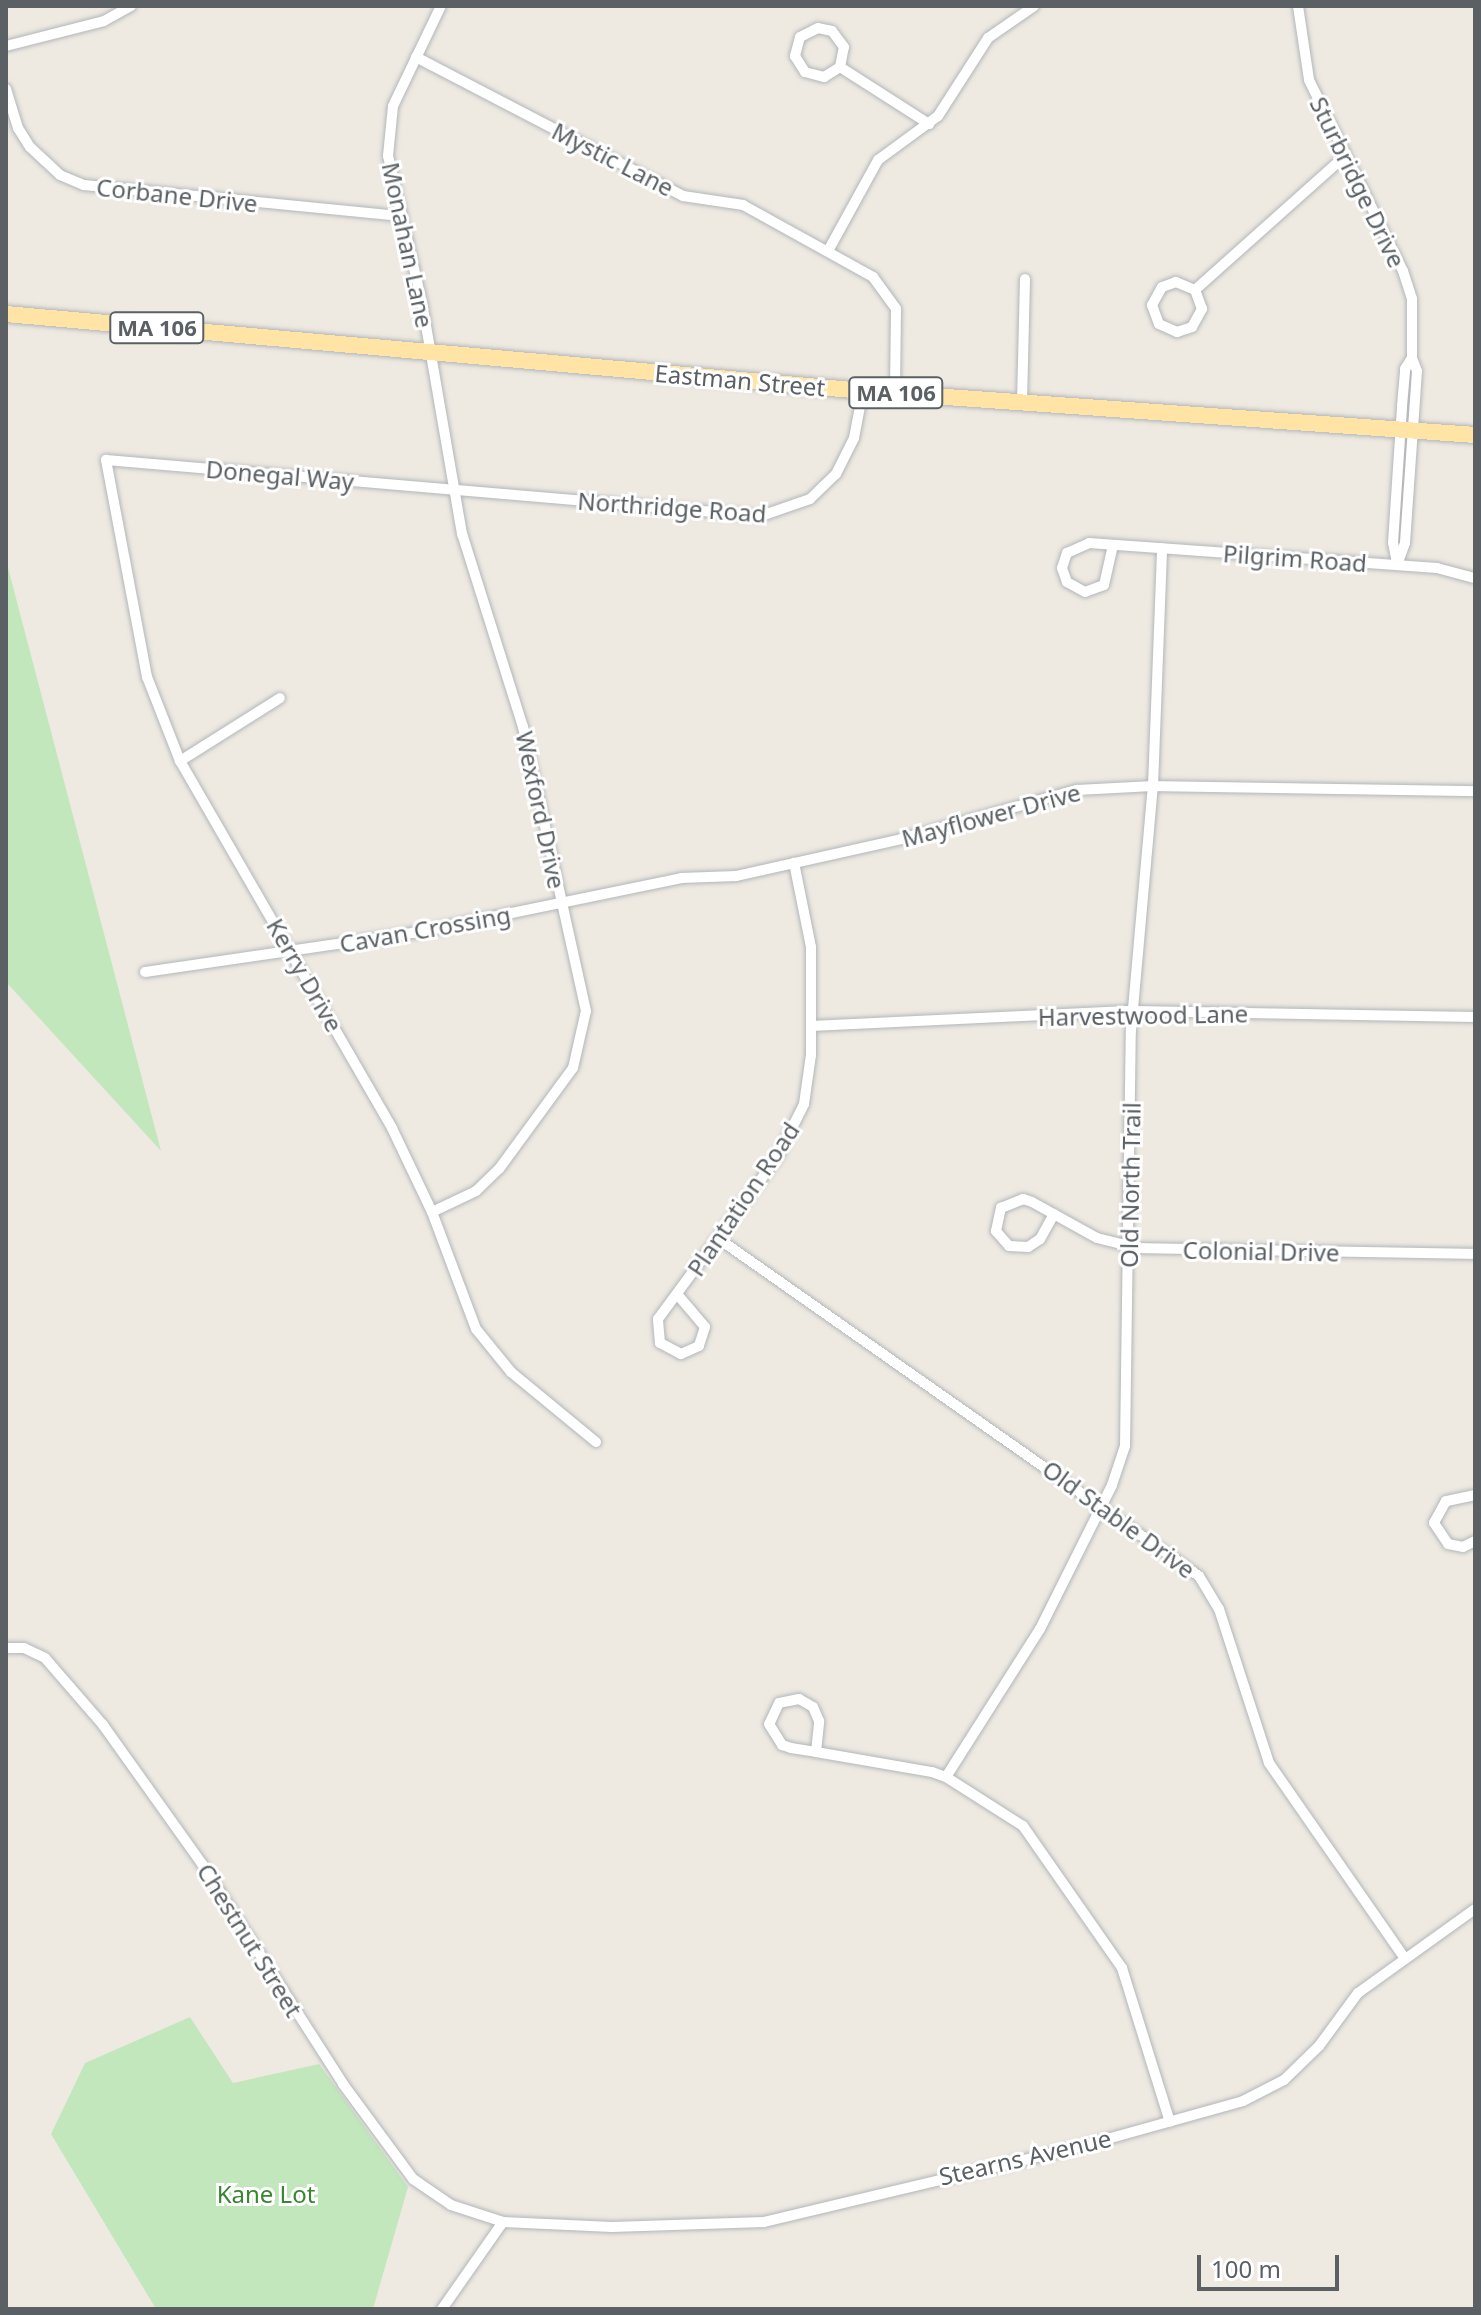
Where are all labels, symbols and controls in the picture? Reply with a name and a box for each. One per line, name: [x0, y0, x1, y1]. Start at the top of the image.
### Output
street label: Sturbridge Drive: [1304, 92, 1412, 272]
street label: Mystic Lane: [547, 116, 679, 202]
street label: Monahan Lane: [376, 160, 440, 330]
street label: Corbane Drive: [95, 172, 259, 218]
road number: MA 106: [109, 310, 205, 346]
street label: Eastman Street: [654, 358, 826, 402]
road number: MA 106: [848, 375, 944, 411]
street label: Donegal Way: [205, 454, 355, 496]
street label: Northridge Road: [577, 486, 767, 528]
street label: Pilgrim Road: [1222, 539, 1368, 577]
street label: Wexford Drive: [510, 729, 572, 891]
street label: Mayflower Drive: [898, 777, 1084, 853]
street label: Cavan Crossing: [337, 900, 513, 958]
street label: Kerry Drive: [261, 913, 349, 1037]
street label: Harvestwood Lane: [1038, 999, 1248, 1031]
street label: Old North Trail: [1114, 1102, 1146, 1268]
street label: Plantation Road: [681, 1117, 805, 1281]
street label: Colonial Drive: [1182, 1235, 1340, 1267]
street label: Old Stable Drive: [1037, 1454, 1201, 1584]
street label: Chestnut Street: [191, 1858, 309, 2022]
street label: Stearns Avenue: [936, 2123, 1114, 2191]
park label: Kane Lot: [217, 2180, 315, 2208]
scale bar: [1201, 2239, 1343, 2289]
text: 100 m: [1211, 2252, 1281, 2285]

